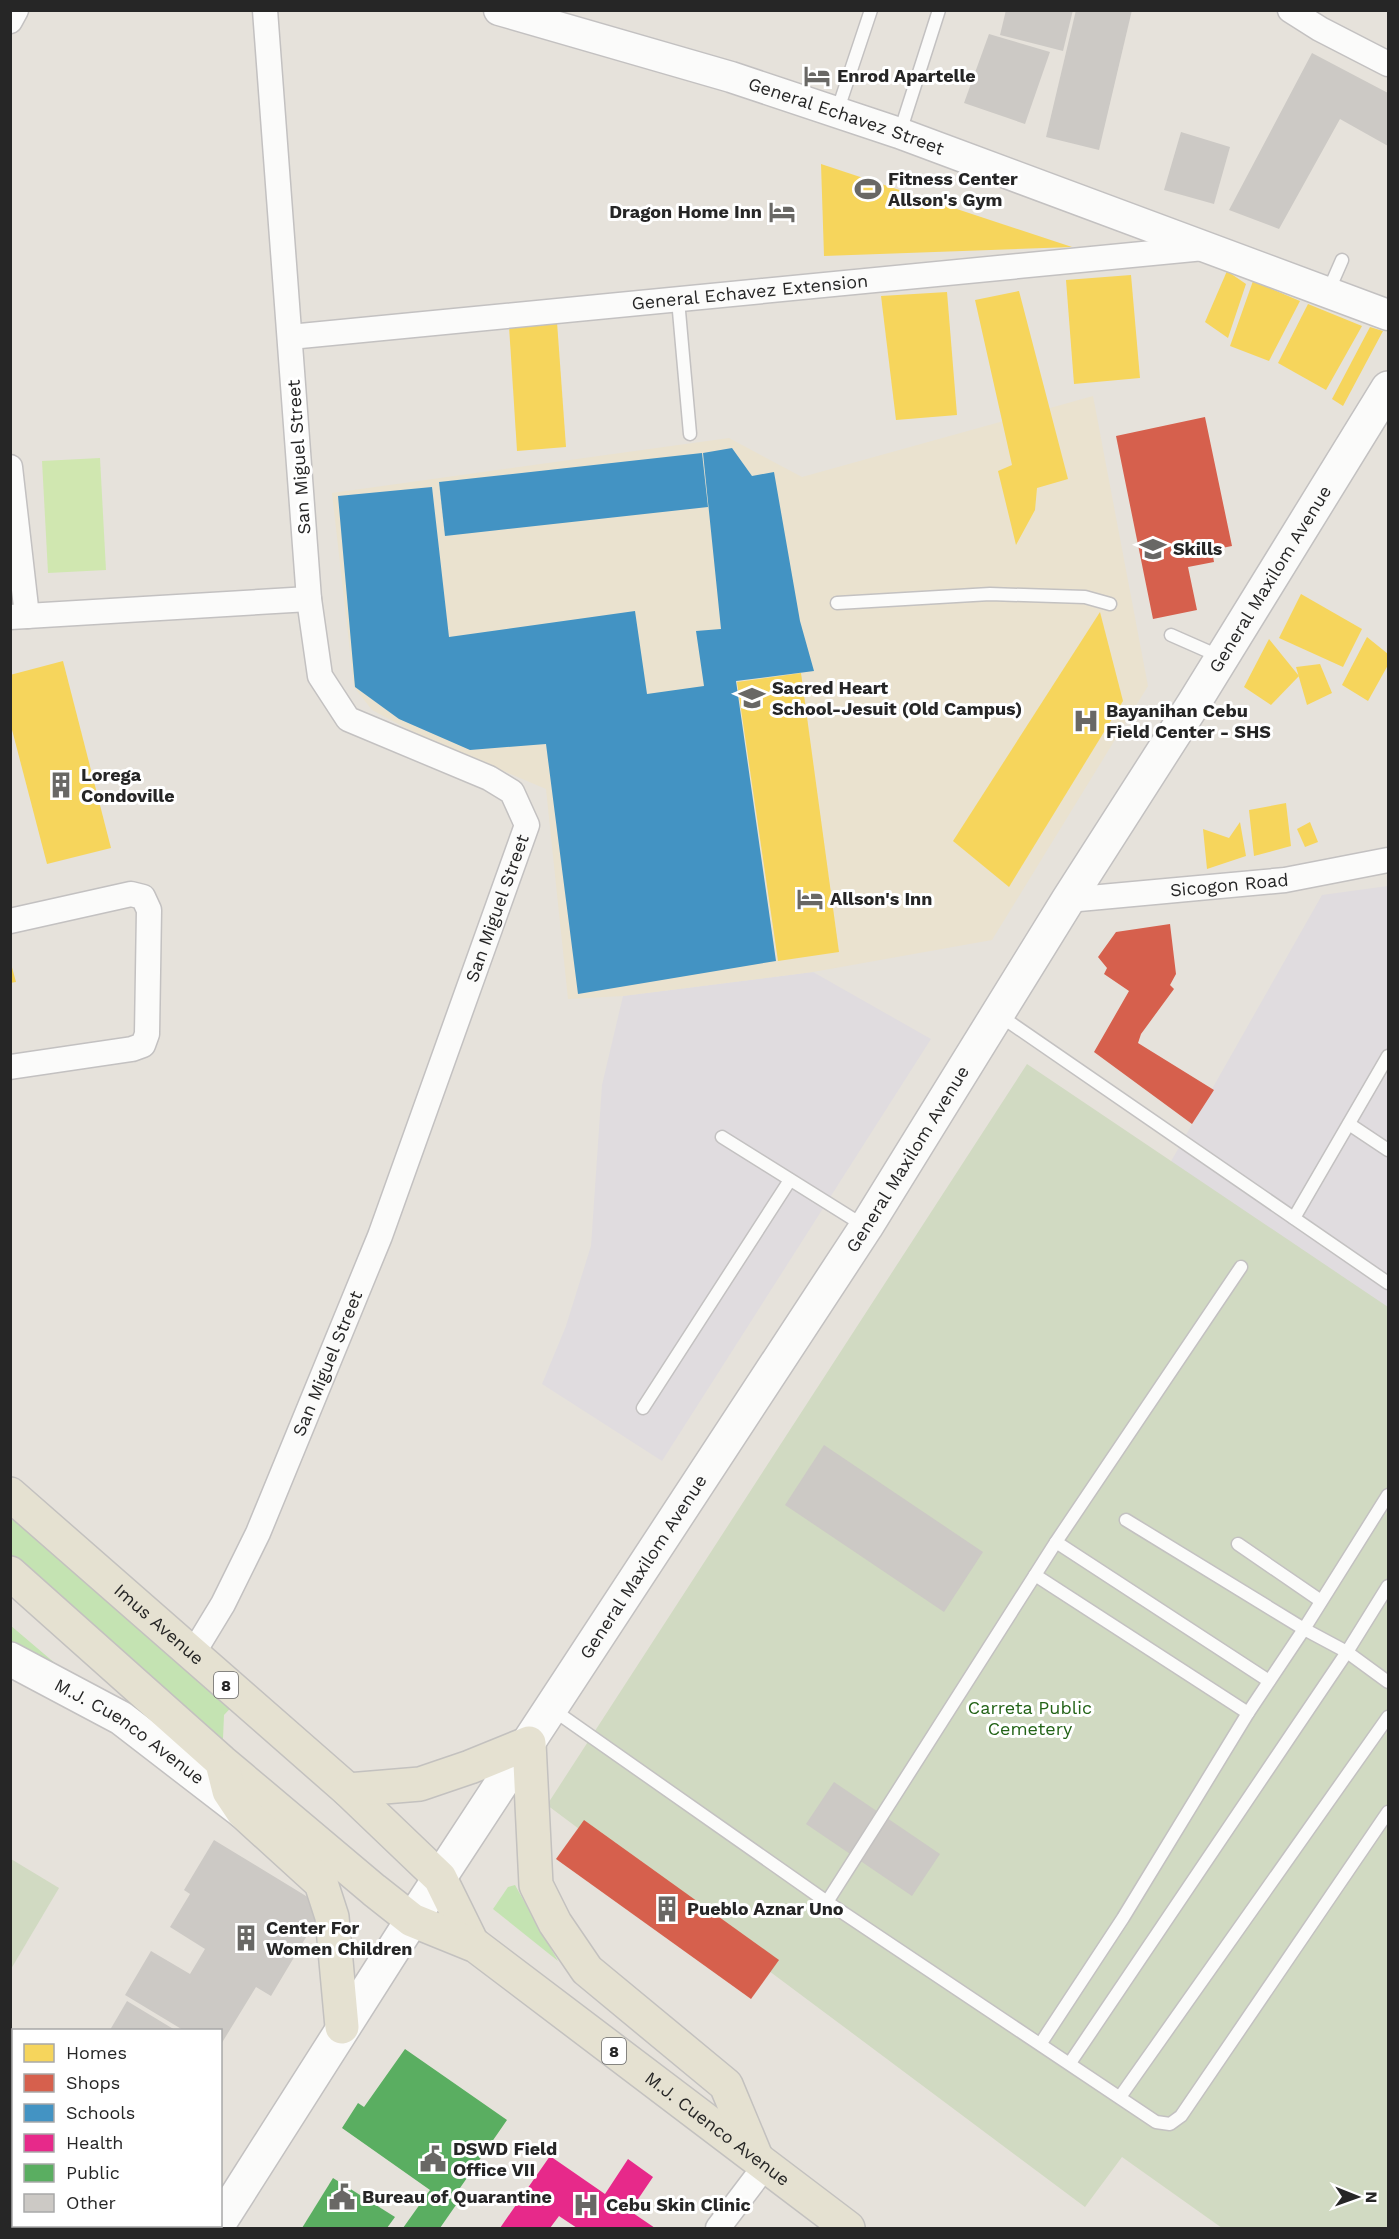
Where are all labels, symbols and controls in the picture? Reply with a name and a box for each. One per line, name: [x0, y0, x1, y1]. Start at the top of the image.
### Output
hotel icon: Enrod Apartelle: [802, 61, 832, 91]
place label: Enrod Apartelle: [837, 65, 976, 86]
street label: General Echavez Street: [746, 73, 947, 159]
place label: Fitness Center Allson's Gym: [888, 168, 1018, 210]
sports icon: Fitness Center Allson's Gym: [853, 174, 883, 204]
hotel icon: Dragon Home Inn: [767, 197, 797, 227]
place label: Dragon Home Inn: [609, 201, 762, 222]
street label: General Echavez Extension: [631, 270, 869, 314]
street label: San Miguel Street: [283, 378, 314, 535]
street label: General Maxilom Avenue: [1204, 482, 1335, 676]
school or university icon: Skills: [1138, 534, 1168, 564]
place label: Skills: [1173, 538, 1223, 559]
place label: Sacred Heart School-Jesuit (Old Campus): [772, 677, 1022, 719]
school or university icon: Sacred Heart School-Jesuit (Old Campus): [737, 683, 767, 713]
place label: Bayanihan Cebu Field Center - SHS: [1106, 700, 1271, 742]
hospital icon: Bayanihan Cebu Field Center - SHS: [1071, 706, 1101, 736]
place label: Lorega Condoville: [81, 764, 175, 806]
building icon: Lorega Condoville: [46, 770, 76, 800]
street label: San Miguel Street: [461, 831, 533, 985]
street label: Sicogon Road: [1169, 869, 1289, 901]
hotel icon: Allson's Inn: [795, 884, 825, 914]
place label: Allson's Inn: [830, 888, 932, 909]
street label: General Maxilom Avenue: [841, 1062, 973, 1256]
street label: San Miguel Street: [288, 1287, 367, 1439]
street label: General Maxilom Avenue: [575, 1471, 711, 1663]
street label: Imus Avenue: [110, 1579, 208, 1669]
road number: 8: [214, 1672, 238, 1698]
street label: M.J. Cuenco Avenue: [51, 1674, 209, 1788]
park label: Carreta Public Cemetery: [968, 1697, 1092, 1739]
building icon: Pueblo Aznar Uno: [652, 1894, 682, 1924]
place label: Pueblo Aznar Uno: [687, 1898, 844, 1919]
place label: Center For Women Children: [266, 1917, 412, 1959]
building icon: Center For Women Children: [231, 1923, 261, 1953]
legend: [12, 2029, 222, 2227]
road number: 8: [602, 2038, 626, 2064]
text: Homes: [66, 2042, 127, 2063]
street label: M.J. Cuenco Avenue: [641, 2067, 794, 2190]
text: Shops: [66, 2072, 120, 2093]
text: Schools: [66, 2102, 135, 2123]
text: Health: [66, 2132, 123, 2153]
place label: DSWD Field Office VII: [453, 2138, 557, 2180]
public building icon: DSWD Field Office VII: [418, 2144, 448, 2174]
text: Public: [66, 2162, 120, 2183]
north arrow: [1327, 2167, 1387, 2227]
public building icon: Bureau of Quarantine: [327, 2182, 357, 2212]
place label: Bureau of Quarantine: [362, 2186, 552, 2207]
hospital icon: Cebu Skin Clinic: [571, 2190, 601, 2220]
text: N: [1362, 2191, 1381, 2203]
text: Other: [66, 2192, 116, 2213]
place label: Cebu Skin Clinic: [606, 2194, 751, 2215]

